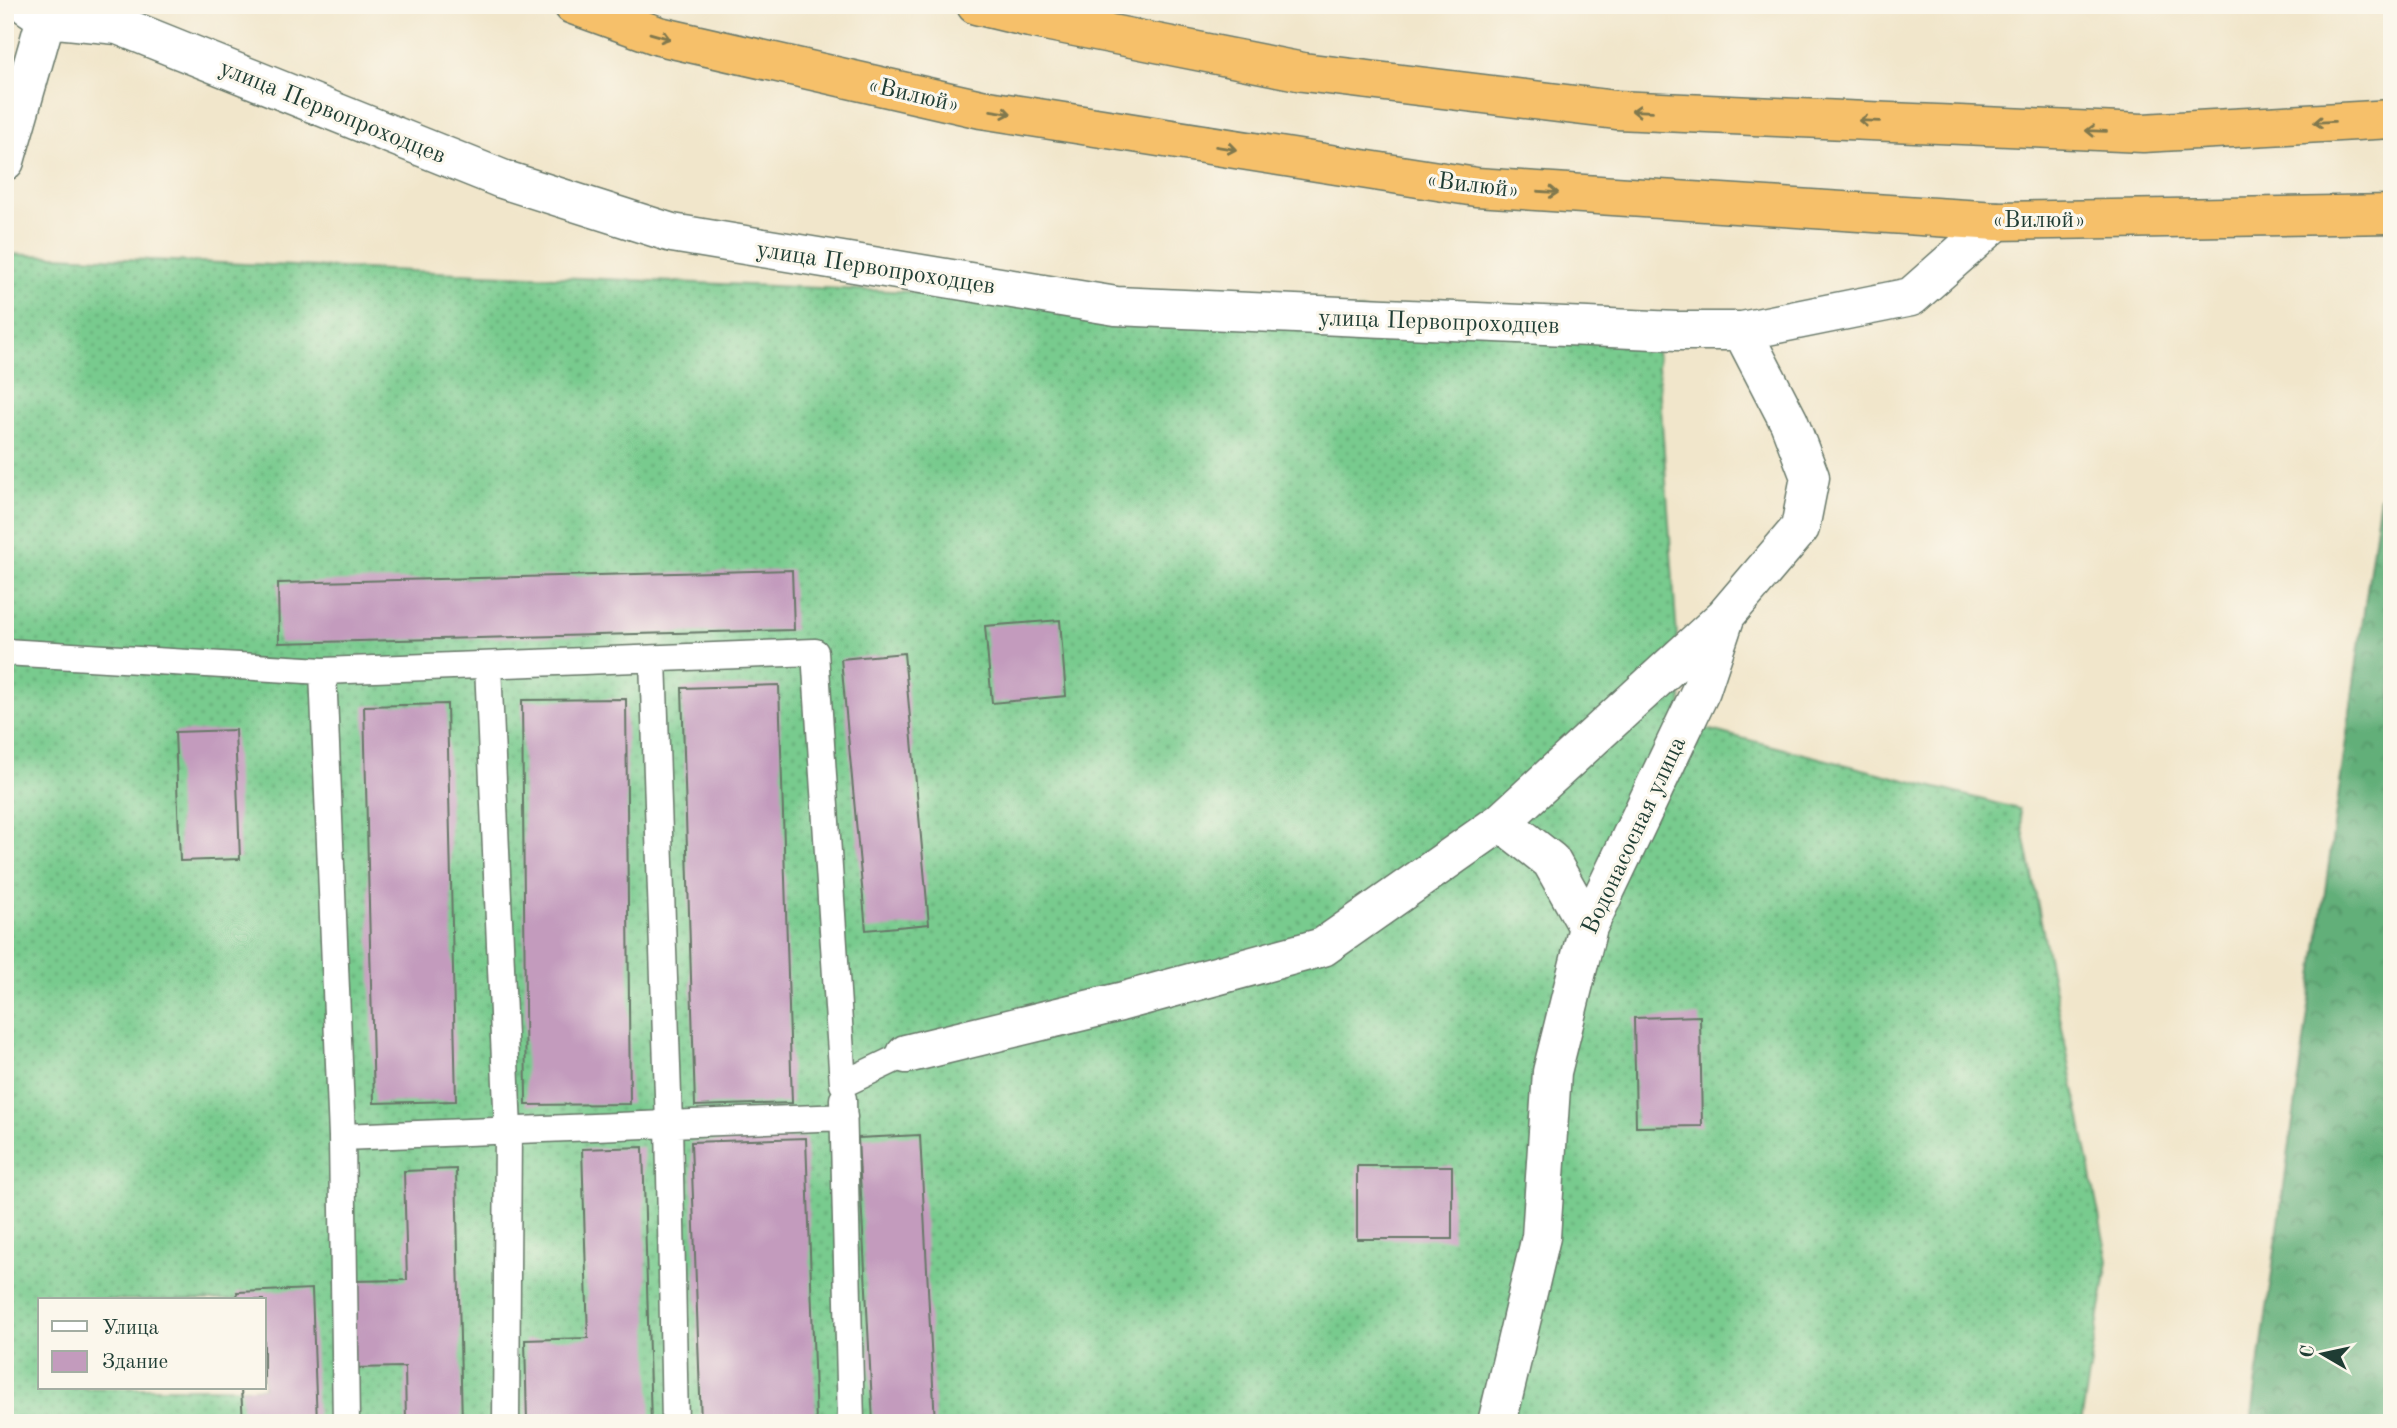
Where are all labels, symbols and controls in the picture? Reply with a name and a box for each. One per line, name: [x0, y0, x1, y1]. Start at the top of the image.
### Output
one-way arrow: [649, 30, 671, 43]
street label: улица Первопроходцев: [216, 57, 449, 169]
street label: «Вилюй»: [865, 74, 962, 118]
one-way arrow: [1631, 105, 1654, 118]
one-way arrow: [990, 106, 1012, 119]
one-way arrow: [1858, 114, 1881, 127]
one-way arrow: [2312, 116, 2335, 129]
one-way arrow: [2085, 124, 2108, 137]
one-way arrow: [1214, 142, 1237, 155]
street label: «Вилюй»: [1425, 168, 1521, 204]
one-way arrow: [1537, 186, 1559, 199]
street label: «Вилюй»: [1992, 209, 2086, 233]
street label: улица Первопроходцев: [755, 238, 997, 300]
street label: улица Первопроходцев: [1318, 307, 1560, 339]
street label: Водонасосная улица: [1579, 733, 1691, 938]
legend: [38, 1298, 266, 1390]
text: Улица: [102, 1318, 159, 1339]
north arrow: [2288, 1320, 2358, 1390]
text: С: [2298, 1344, 2319, 1359]
text: Здание: [102, 1352, 168, 1373]

